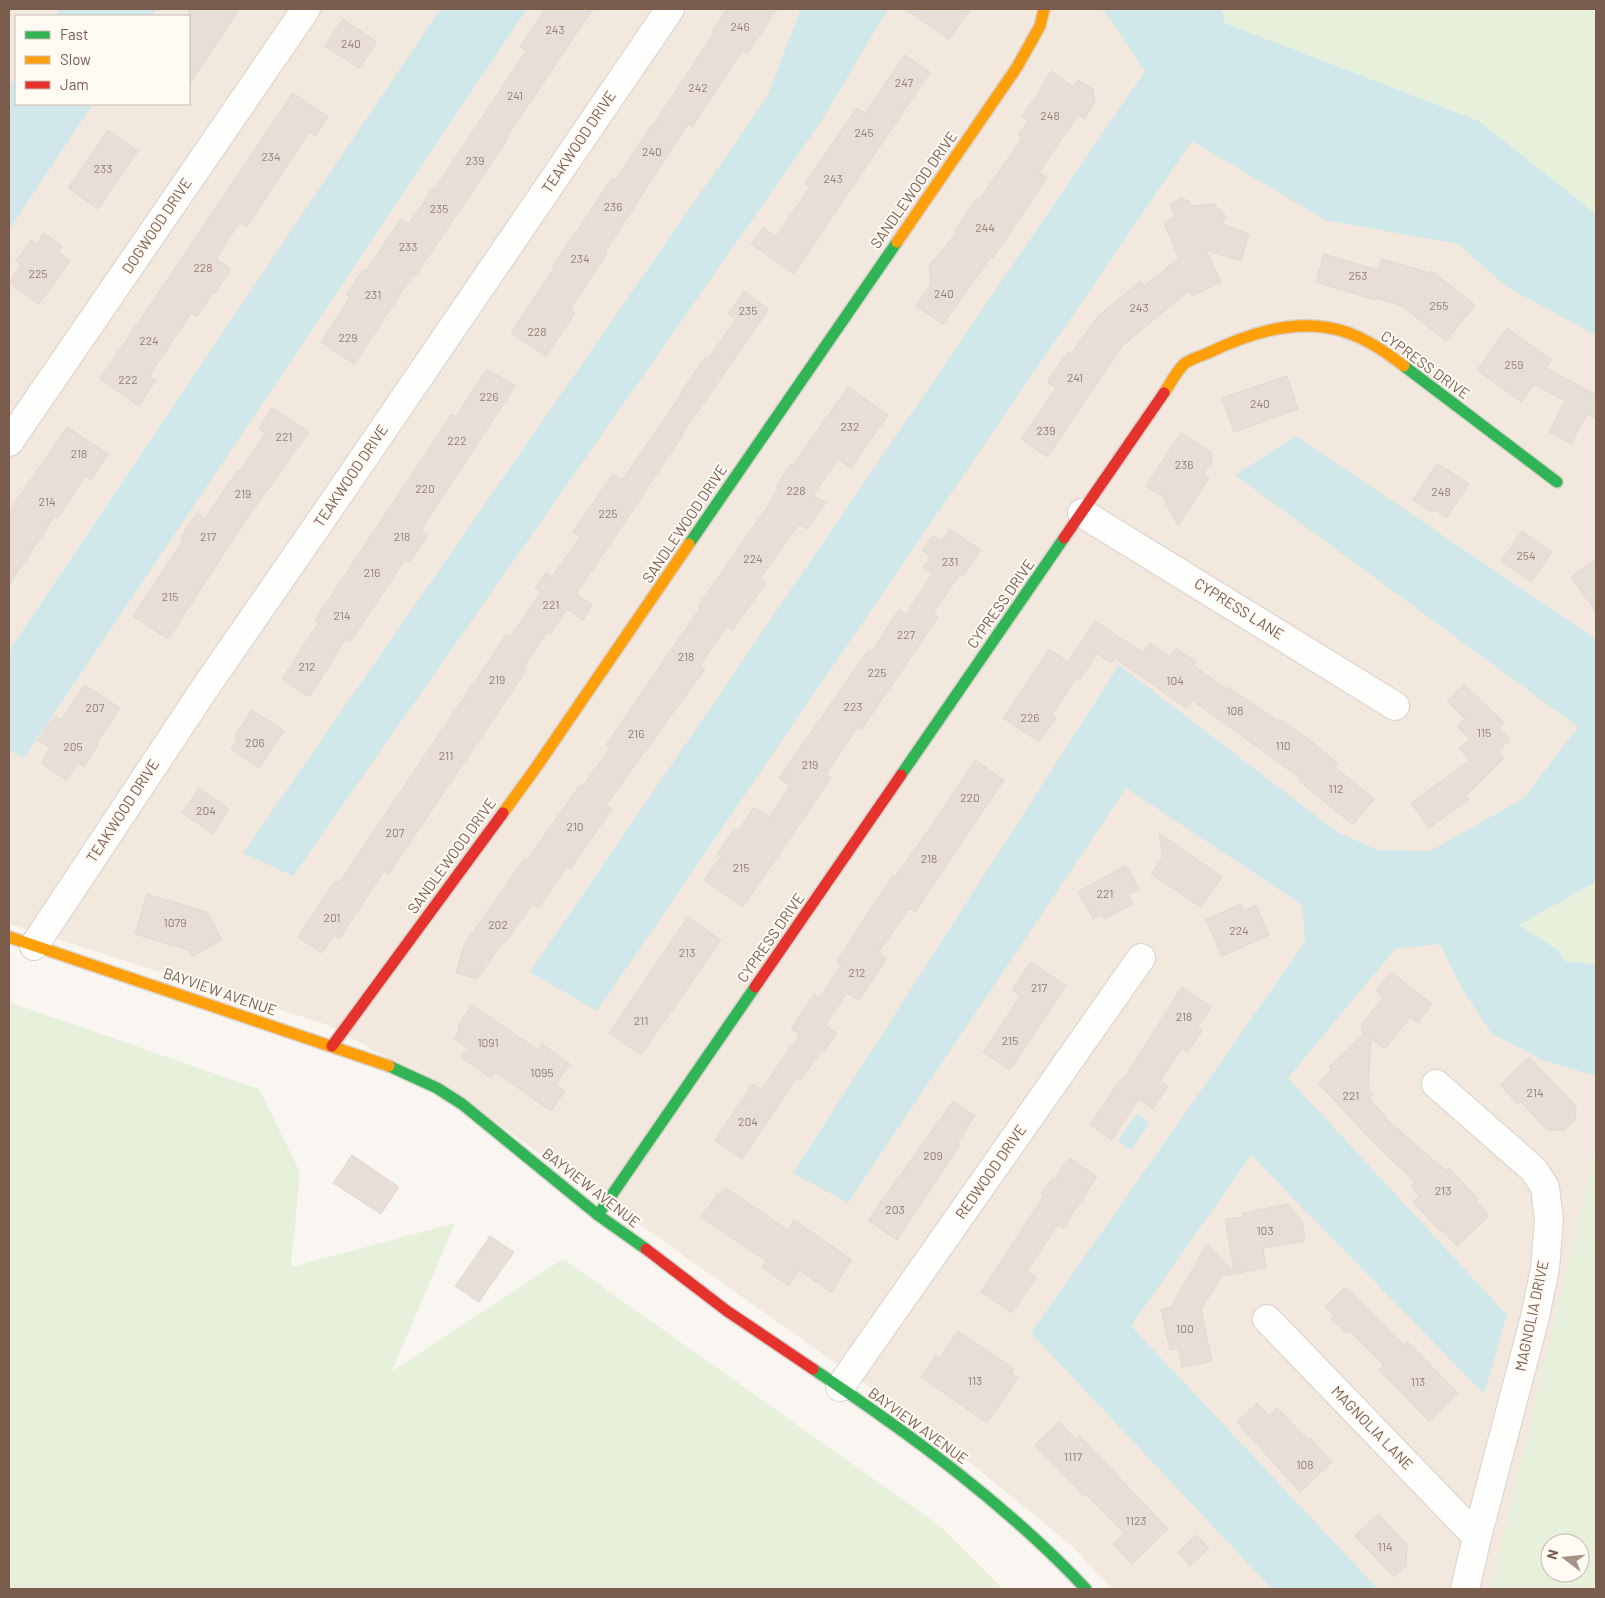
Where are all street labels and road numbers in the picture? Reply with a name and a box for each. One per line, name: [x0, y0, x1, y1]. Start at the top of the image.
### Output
street label: TEAKWOOD DRIVE: [537, 87, 619, 196]
street label: SANDLEWOOD DRIVE: [866, 127, 960, 251]
street label: DOGWOOD DRIVE: [118, 174, 195, 277]
street label: CYPRESS DRIVE: [1378, 326, 1473, 402]
street label: TEAKWOOD DRIVE: [309, 421, 391, 530]
street label: SANDLEWOOD DRIVE: [638, 461, 730, 586]
street label: CYPRESS DRIVE: [963, 555, 1038, 652]
street label: CYPRESS LANE: [1191, 573, 1288, 643]
street label: TEAKWOOD DRIVE: [82, 755, 162, 866]
street label: SANDLEWOOD DRIVE: [403, 794, 499, 917]
street label: CYPRESS DRIVE: [733, 889, 808, 986]
street label: BAYVIEW AVENUE: [161, 963, 279, 1019]
street label: REDWOOD DRIVE: [951, 1121, 1029, 1222]
street label: BAYVIEW AVENUE: [539, 1144, 644, 1231]
street label: MAGNOLIA DRIVE: [1510, 1259, 1552, 1373]
street label: MAGNOLIA LANE: [1328, 1381, 1417, 1473]
street label: BAYVIEW AVENUE: [865, 1383, 972, 1467]

